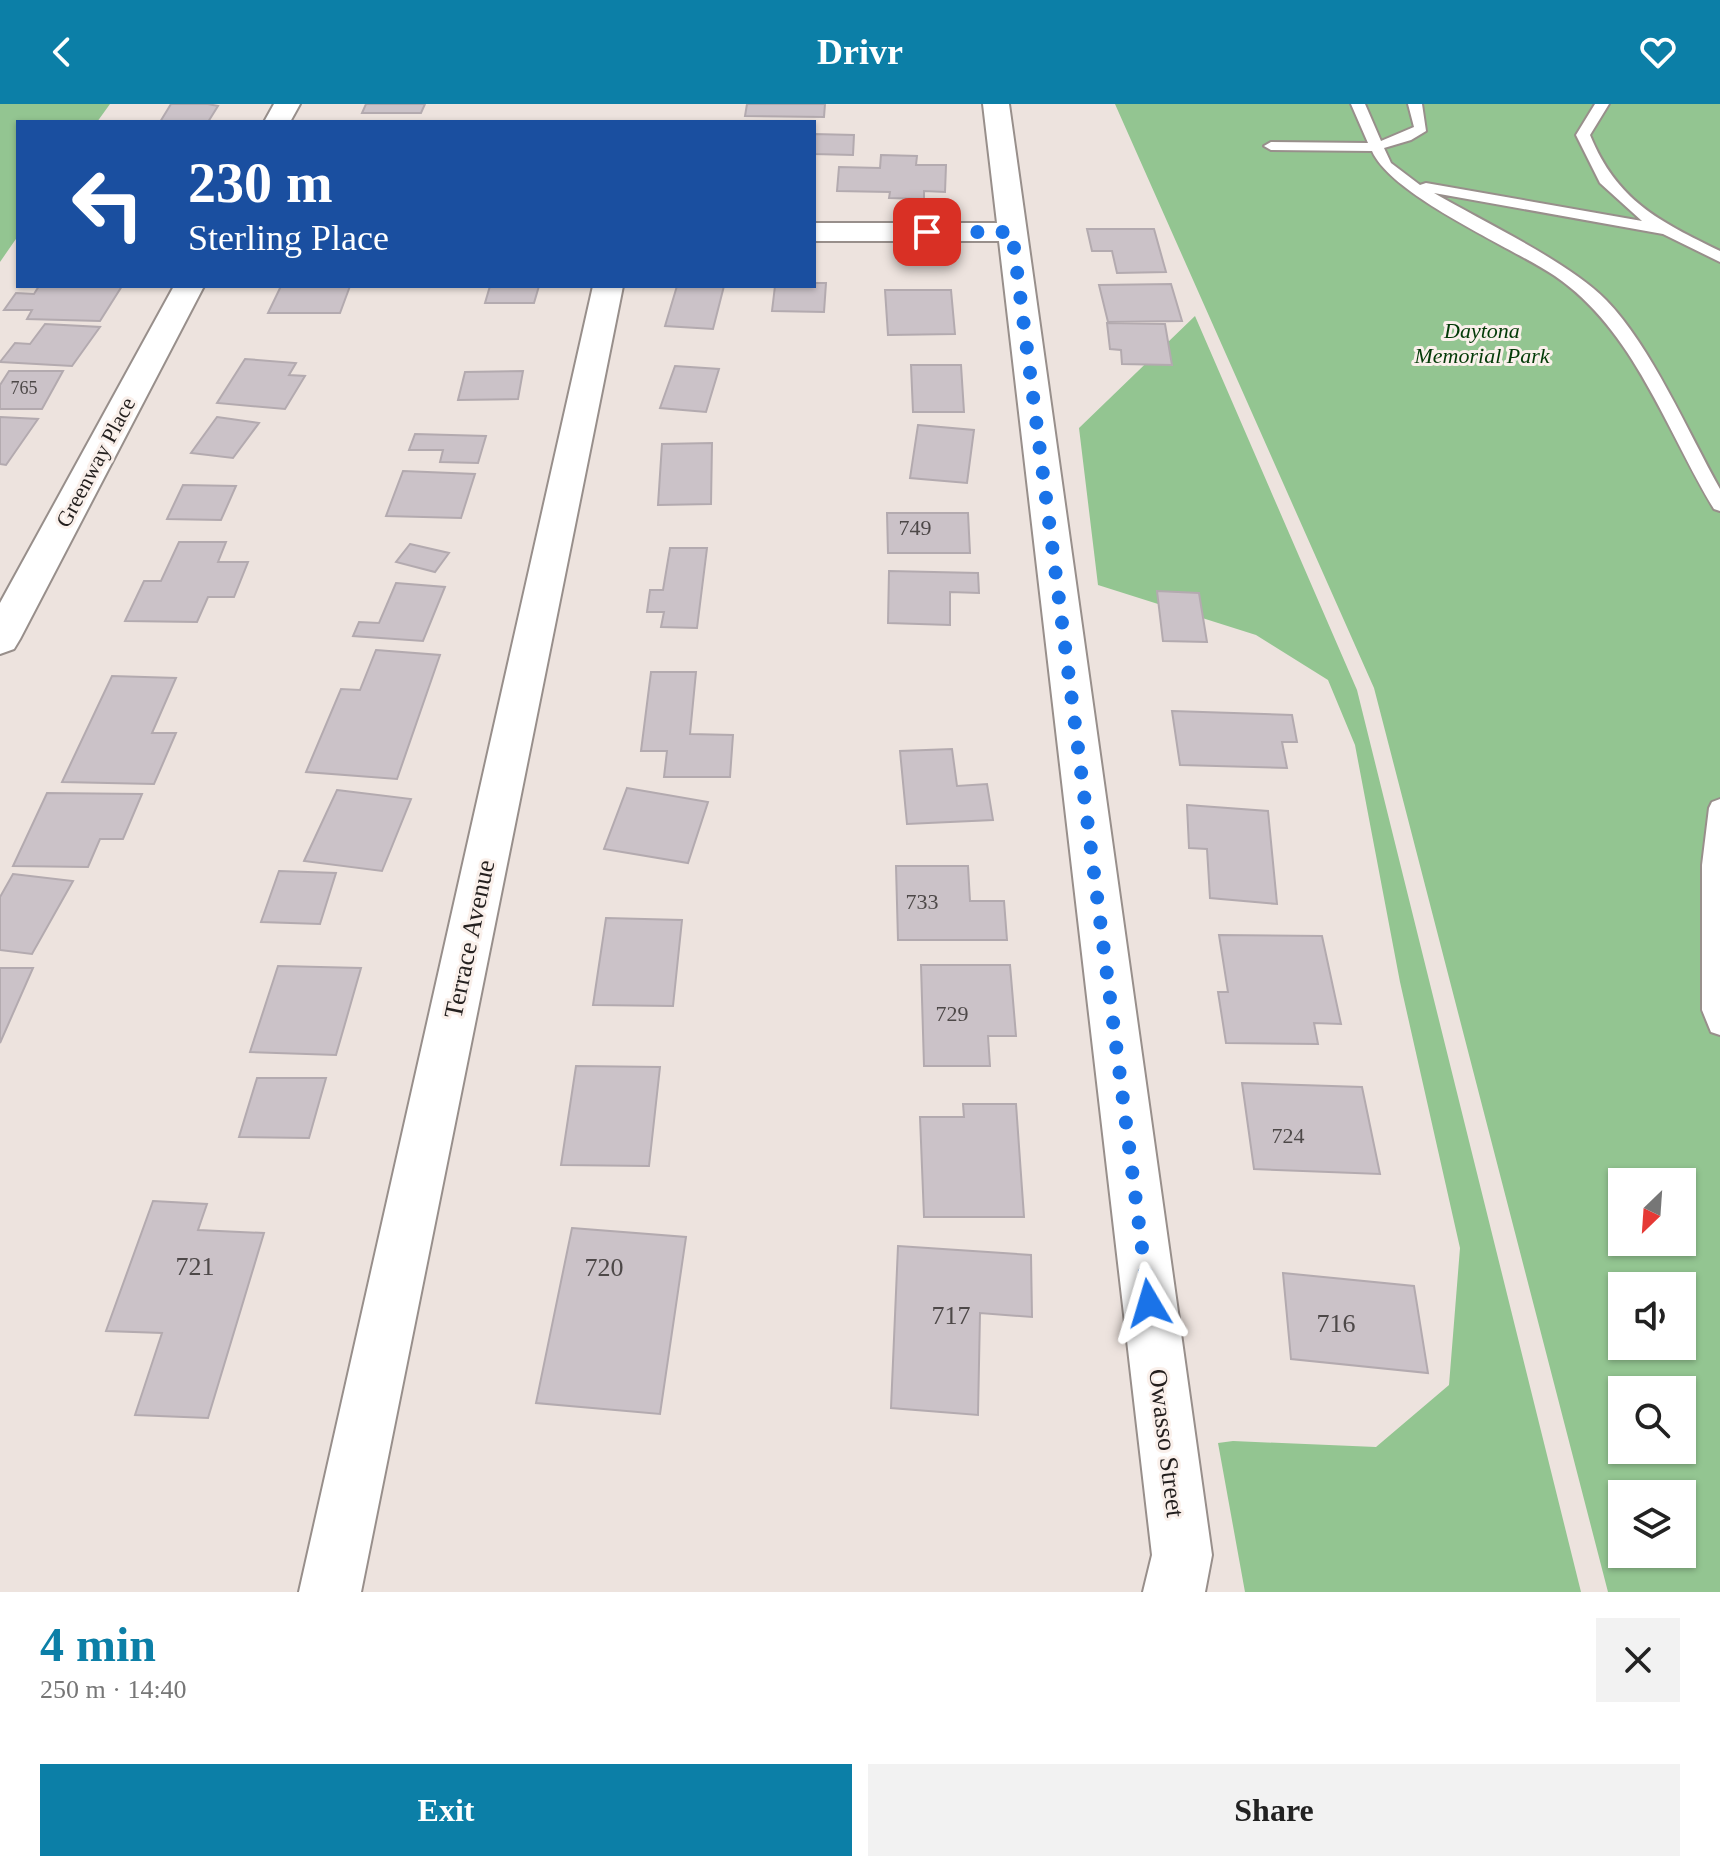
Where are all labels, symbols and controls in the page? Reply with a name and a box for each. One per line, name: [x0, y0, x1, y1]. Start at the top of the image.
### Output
icon: back: [40, 30, 84, 74]
icon: heart: [1636, 30, 1680, 74]
text: Drivr: [817, 32, 903, 72]
icon: left: [56, 152, 160, 256]
text: 230 m: [188, 152, 333, 214]
pin: [893, 198, 961, 266]
icon: arrive: [905, 210, 949, 254]
text: Sterling Place: [188, 218, 389, 258]
park label: Daytona Memorial Park: [1413, 318, 1551, 368]
house number: 765: [11, 378, 38, 398]
street label: Greenway Place: [51, 393, 140, 531]
house number: 749: [899, 515, 932, 540]
street label: Terrace Avenue: [439, 857, 500, 1021]
house number: 733: [906, 889, 939, 914]
house number: 729: [936, 1001, 969, 1026]
house number: 724: [1272, 1123, 1305, 1148]
north arrow: [1608, 1168, 1696, 1256]
map controls: [1608, 1168, 1696, 1568]
house number: 721: [176, 1252, 215, 1281]
house number: 720: [585, 1253, 624, 1282]
position arrow: [1107, 1261, 1191, 1345]
button: sound: [1608, 1272, 1696, 1360]
house number: 717: [932, 1301, 971, 1330]
house number: 716: [1317, 1309, 1356, 1338]
street label: Owasso Street: [1143, 1367, 1190, 1520]
button: search: [1608, 1376, 1696, 1464]
button: layers: [1608, 1480, 1696, 1568]
text: 4 min: [40, 1618, 156, 1671]
button: close: [1596, 1618, 1680, 1702]
text: 250 m · 14:40: [40, 1675, 187, 1704]
button: Exit: [40, 1764, 852, 1856]
button: Share: [868, 1764, 1680, 1856]

